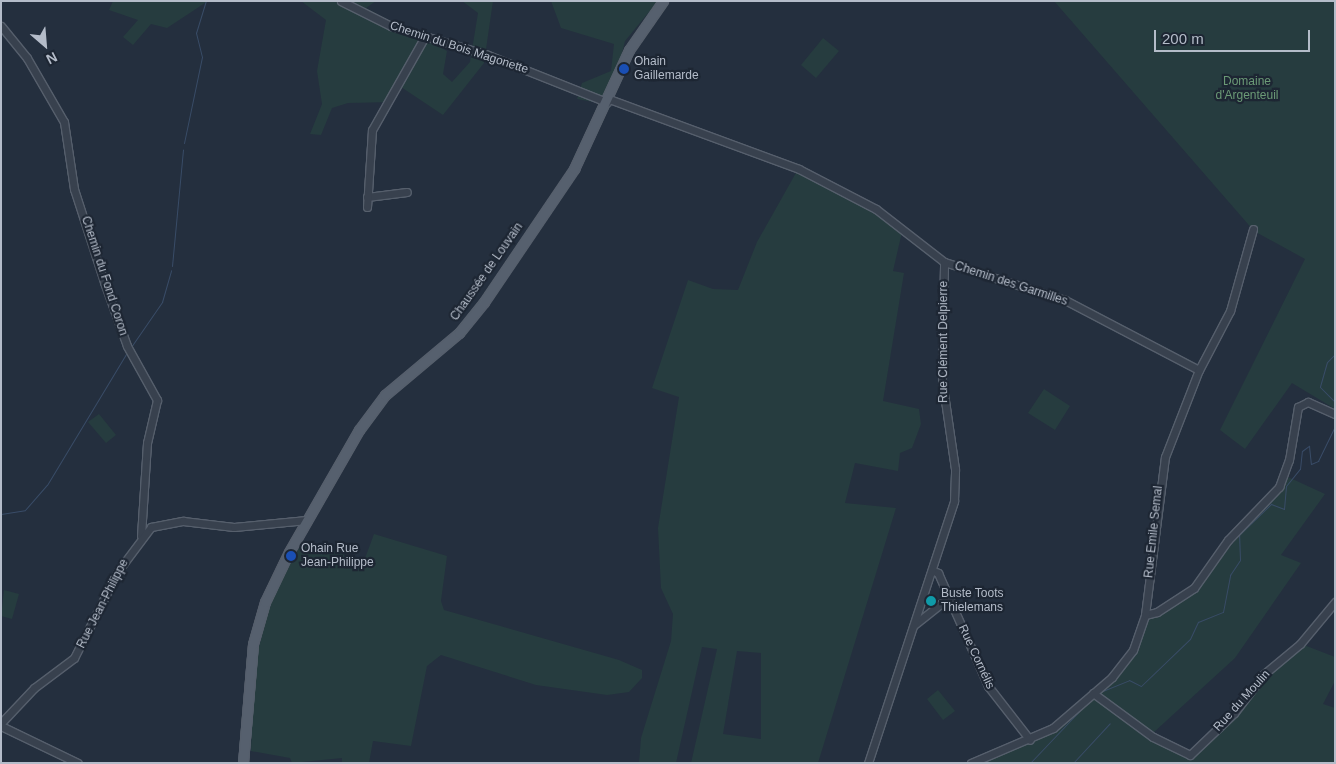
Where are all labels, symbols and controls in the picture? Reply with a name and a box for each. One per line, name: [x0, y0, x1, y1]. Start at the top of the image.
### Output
street label: Chemin du Bois Magonette: [388, 19, 530, 77]
north arrow: [20, 20, 70, 70]
scale bar: [1156, 20, 1312, 52]
text: 200 m: [1162, 30, 1204, 47]
text: N: [44, 49, 60, 68]
place label: Ohain Gaillemarde: [634, 55, 699, 83]
marker: Ohain Gaillemarde: [618, 63, 630, 75]
park label: Domaine d'Argenteuil: [1216, 75, 1278, 103]
street label: Chemin du Fond Coron: [78, 214, 130, 338]
street label: Chaussée de Louvain: [448, 220, 526, 324]
street label: Chemin des Garmilles: [953, 259, 1069, 309]
street label: Rue Clément Delpierre: [937, 281, 951, 403]
street label: Rue Emile Semal: [1142, 485, 1166, 579]
place label: Ohain Rue Jean-Philippe: [301, 542, 374, 570]
marker: Ohain Rue Jean-Philippe: [285, 550, 297, 562]
street label: Rue Jean-Philippe: [74, 557, 132, 651]
place label: Buste Toots Thielemans: [941, 587, 1004, 615]
marker: Buste Toots Thielemans: [925, 595, 937, 607]
street label: Rue Cornélis: [955, 623, 997, 691]
street label: Rue du Moulin: [1211, 667, 1273, 735]

